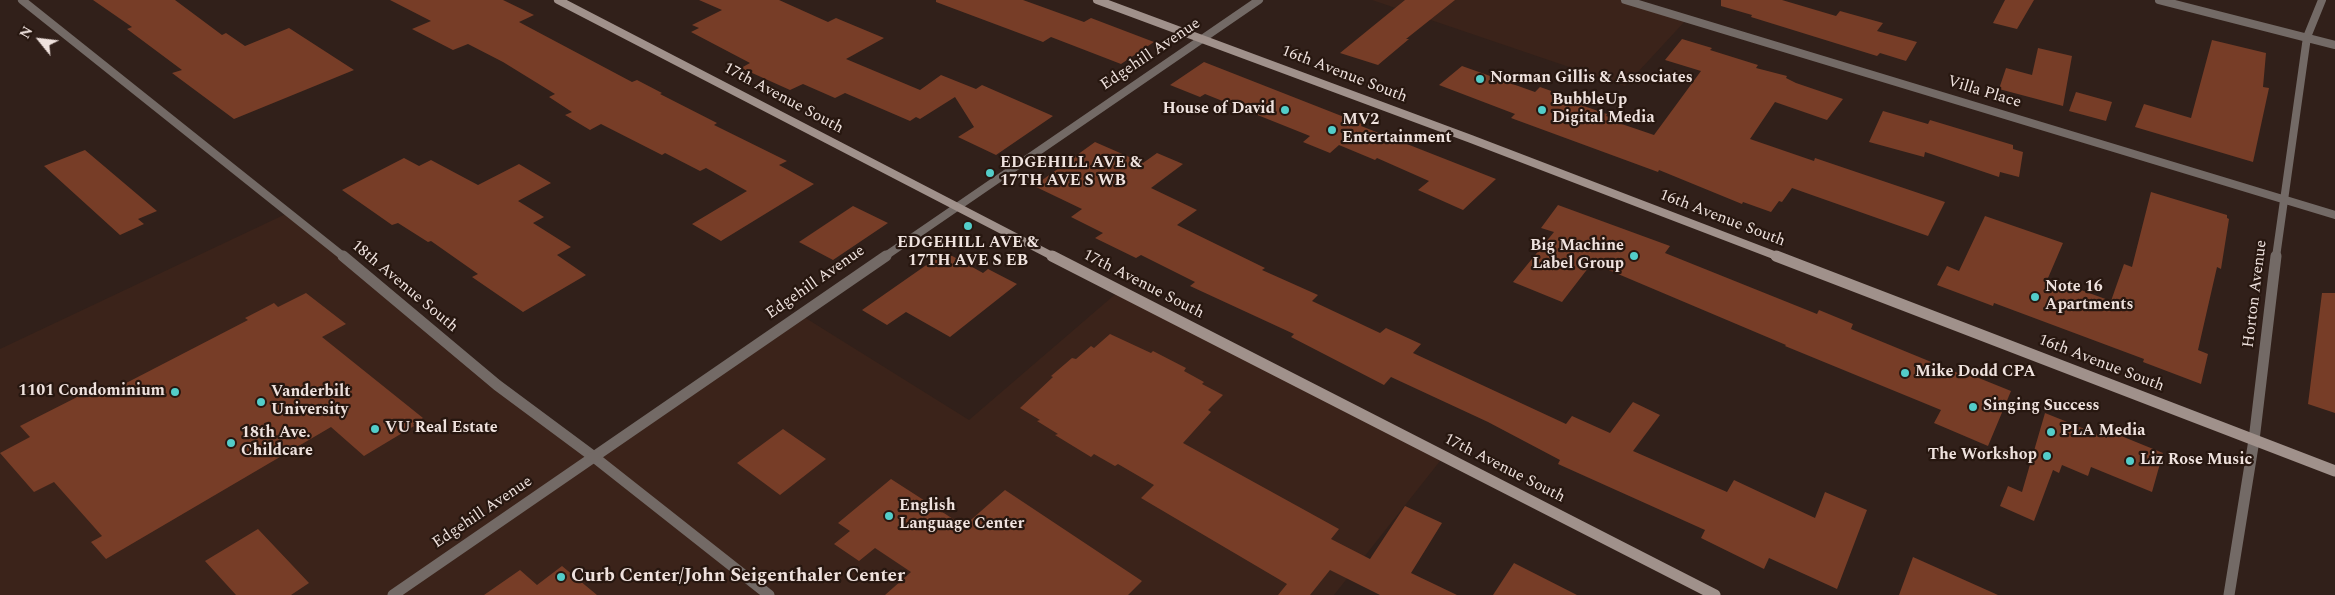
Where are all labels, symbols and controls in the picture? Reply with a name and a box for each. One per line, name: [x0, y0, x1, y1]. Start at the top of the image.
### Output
north arrow: [15, 15, 65, 65]
street label: Edgehill Avenue: [1097, 15, 1205, 95]
text: N: [14, 22, 38, 43]
street label: 16th Avenue South: [1278, 42, 1410, 108]
street label: 17th Avenue South: [720, 59, 846, 139]
place label: Norman Gillis & Associates: [1490, 69, 1693, 89]
marker: Norman Gillis & Associates: [1474, 73, 1486, 85]
street label: Villa Place: [1945, 73, 2023, 113]
place label: BubbleUp Digital Media: [1552, 91, 1655, 129]
place label: House of David: [1162, 100, 1275, 120]
marker: House of David: [1279, 104, 1291, 116]
marker: BubbleUp Digital Media: [1536, 104, 1548, 116]
place label: MV2 Entertainment: [1342, 111, 1452, 149]
marker: MV2 Entertainment: [1326, 124, 1338, 136]
place label: EDGEHILL AVE & 17TH AVE S WB: [1000, 154, 1142, 192]
marker: EDGEHILL AVE & 17TH AVE S WB: [984, 167, 996, 179]
street label: 16th Avenue South: [1656, 186, 1788, 252]
marker: EDGEHILL AVE & 17TH AVE S EB: [962, 220, 974, 232]
place label: EDGEHILL AVE & 17TH AVE S EB: [897, 234, 1039, 272]
street label: 18th Avenue South: [347, 237, 461, 337]
place label: Big Machine Label Group: [1530, 237, 1624, 275]
street label: Horton Avenue: [2240, 239, 2272, 349]
street label: Edgehill Avenue: [763, 242, 869, 324]
street label: 17th Avenue South: [1079, 246, 1207, 324]
marker: Big Machine Label Group: [1628, 250, 1640, 262]
place label: Note 16 Apartments: [2045, 278, 2134, 316]
marker: Note 16 Apartments: [2029, 291, 2041, 303]
street label: 16th Avenue South: [2035, 331, 2167, 397]
place label: Mike Dodd CPA: [1915, 363, 2036, 383]
marker: Mike Dodd CPA: [1899, 367, 1911, 379]
place label: 1101 Condominium: [18, 382, 165, 402]
place label: Vanderbilt University: [271, 383, 350, 421]
marker: 1101 Condominium: [169, 386, 181, 398]
marker: Vanderbilt University: [255, 396, 267, 408]
place label: Singing Success: [1983, 397, 2099, 417]
marker: Singing Success: [1967, 401, 1979, 413]
place label: VU Real Estate: [385, 419, 498, 439]
place label: PLA Media: [2061, 422, 2146, 442]
marker: VU Real Estate: [369, 423, 381, 435]
place label: 18th Ave. Childcare: [241, 424, 313, 462]
marker: PLA Media: [2045, 426, 2057, 438]
street label: 17th Avenue South: [1440, 430, 1568, 508]
marker: 18th Ave. Childcare: [225, 437, 237, 449]
place label: The Workshop: [1928, 446, 2037, 466]
marker: The Workshop: [2041, 450, 2053, 462]
place label: Liz Rose Music: [2140, 451, 2252, 471]
marker: Liz Rose Music: [2124, 455, 2136, 467]
street label: Edgehill Avenue: [429, 473, 537, 553]
place label: English Language Center: [899, 497, 1024, 535]
marker: English Language Center: [883, 510, 895, 522]
place label: Curb Center/John Seigenthaler Center: [571, 566, 905, 588]
marker: Curb Center/John Seigenthaler Center: [555, 571, 567, 583]

